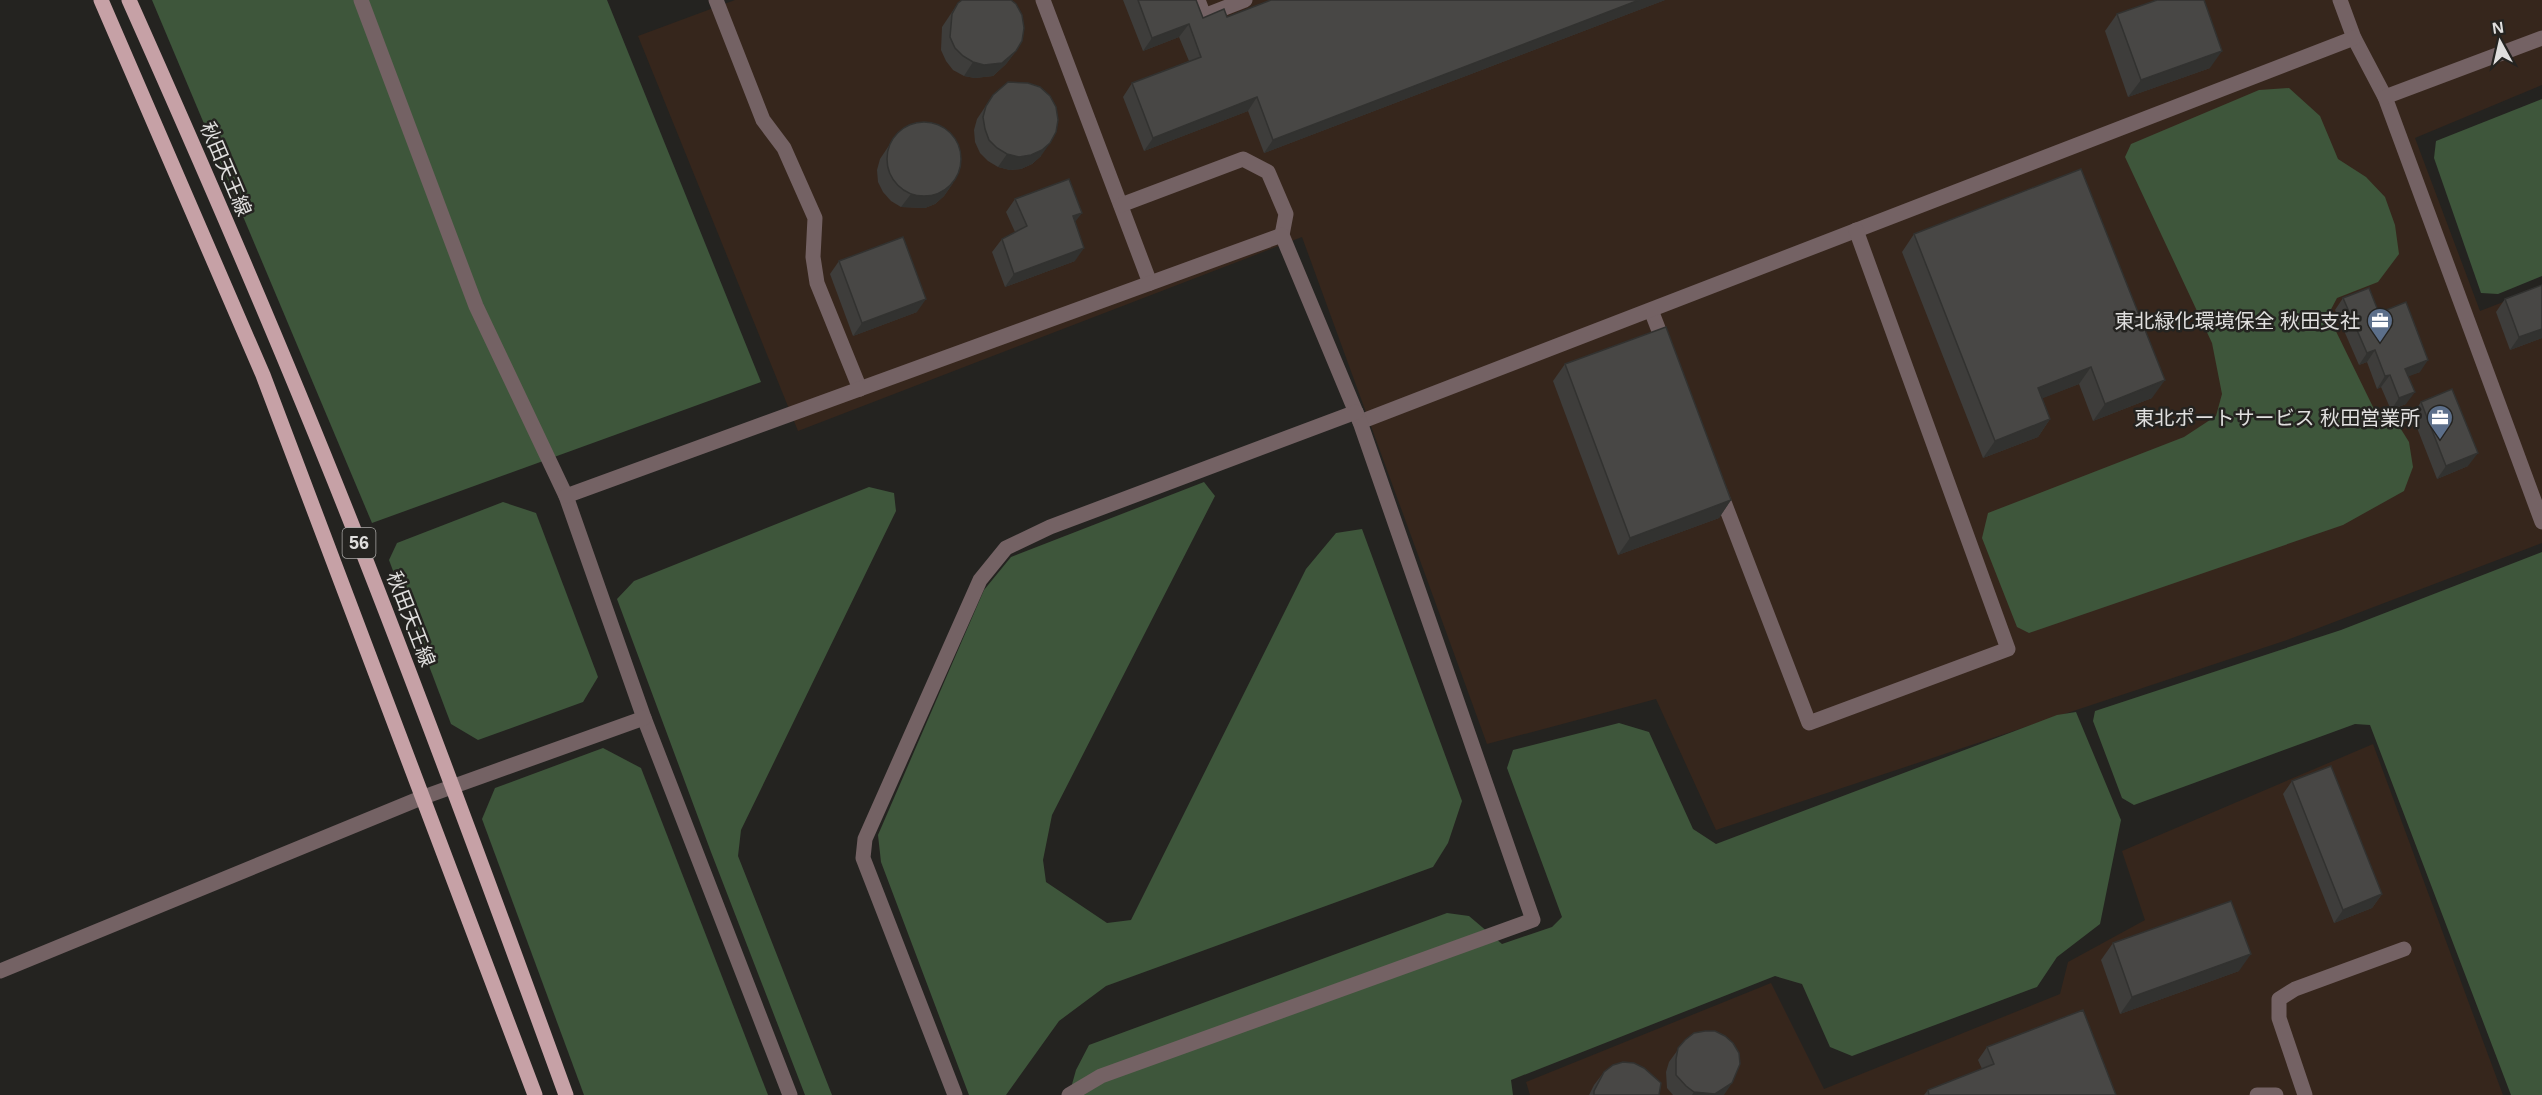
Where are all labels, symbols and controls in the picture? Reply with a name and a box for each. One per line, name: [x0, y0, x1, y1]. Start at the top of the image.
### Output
north arrow: [2470, 12, 2530, 72]
text: N: [2491, 18, 2505, 37]
street label: 秋田天王線: [196, 119, 256, 219]
office icon: 東北緑化環境保全 秋田支社: [2365, 306, 2395, 344]
place label: 東北緑化環境保全 秋田支社: [2114, 310, 2360, 332]
office icon: 東北ポートサービス 秋田営業所: [2425, 403, 2455, 441]
place label: 東北ポートサービス 秋田営業所: [2134, 407, 2420, 429]
road number: 56: [342, 528, 376, 558]
street label: 秋田天王線: [383, 568, 439, 670]

